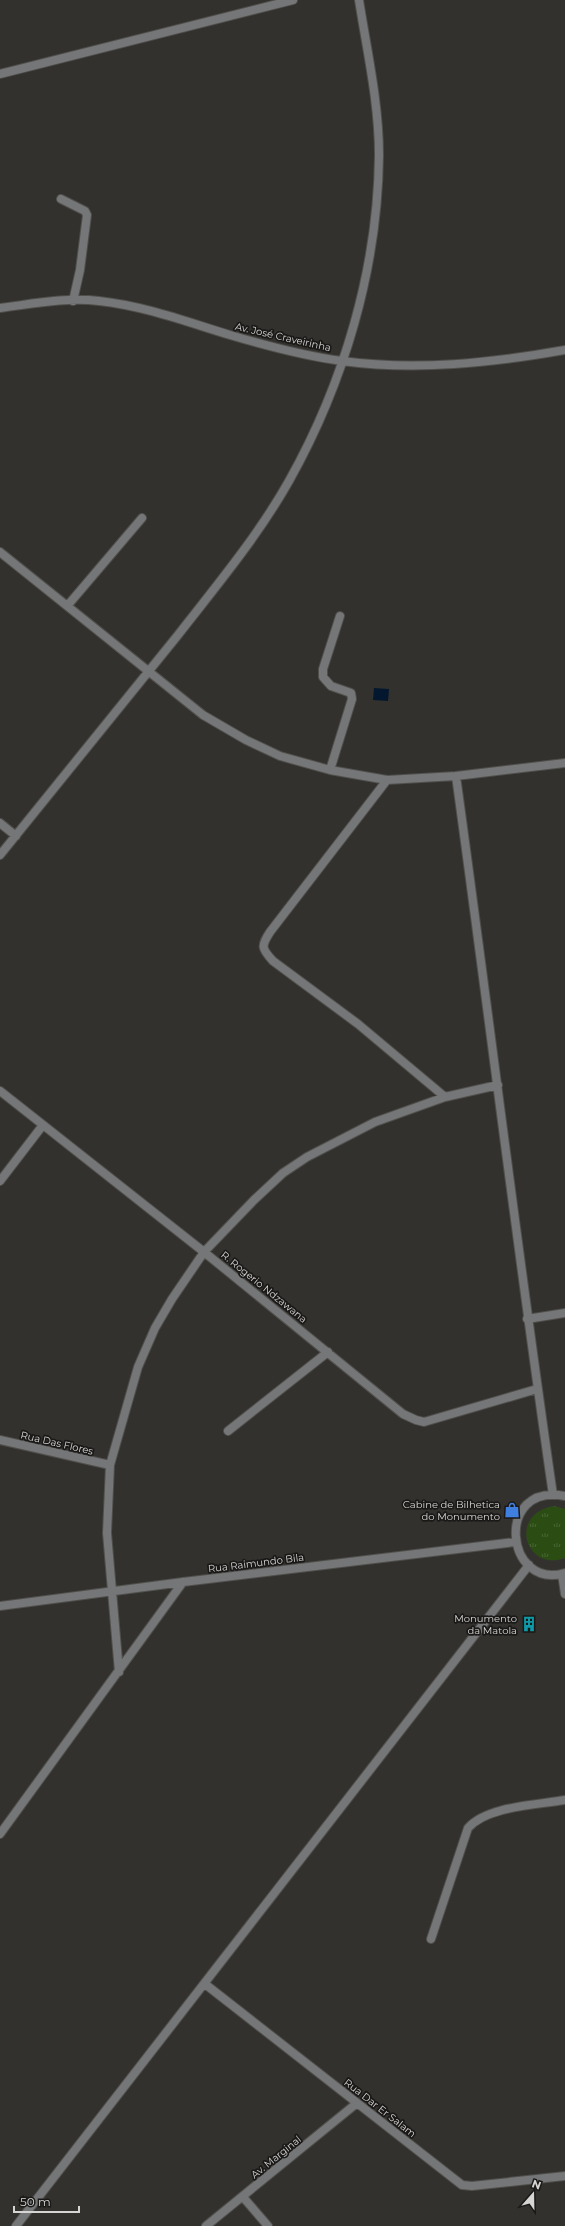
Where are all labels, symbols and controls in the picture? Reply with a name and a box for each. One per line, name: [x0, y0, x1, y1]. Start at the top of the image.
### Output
street label: Av. José Craveirinha: [234, 320, 332, 354]
street label: R. Rogerio Ndzawana: [218, 1248, 310, 1326]
street label: Rua Das Flores: [19, 1428, 95, 1458]
place label: Cabine de Bilhetica do Monumento: [403, 1498, 500, 1523]
shop icon: Cabine de Bilhetica do Monumento: [503, 1501, 521, 1519]
street label: Rua Raimundo Bila: [207, 1551, 305, 1575]
place label: Monumento da Matola: [454, 1612, 517, 1637]
building icon: Monumento da Matola: [520, 1615, 538, 1633]
street label: Rua Dar Er Salam: [341, 2076, 419, 2140]
street label: Av. Marginal: [248, 2133, 304, 2181]
north arrow: [513, 2174, 553, 2214]
text: N: [530, 2177, 543, 2193]
scale bar: [14, 2188, 79, 2214]
text: 50 m: [20, 2194, 51, 2209]

